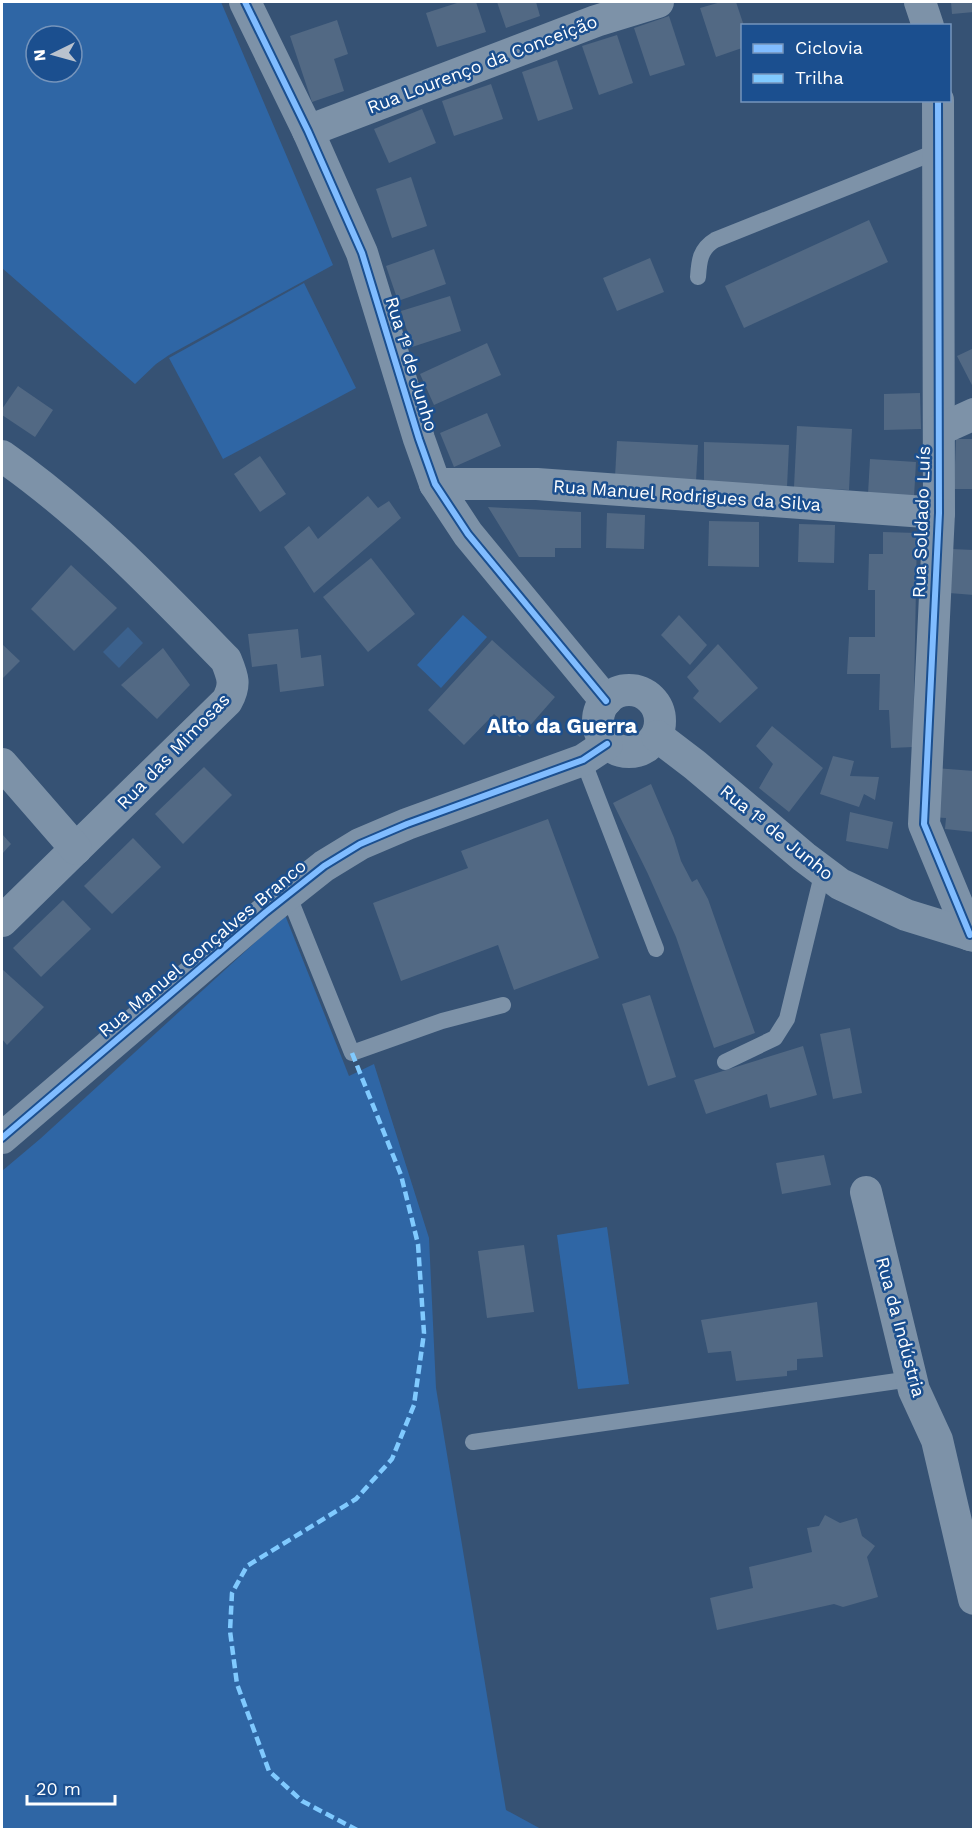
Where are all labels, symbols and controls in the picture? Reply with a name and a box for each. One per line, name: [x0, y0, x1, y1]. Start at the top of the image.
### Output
street label: Rua Lourenço da Conceição: [364, 10, 600, 118]
north arrow: [24, 24, 84, 84]
legend: [741, 24, 951, 102]
text: Ciclovia: [795, 37, 863, 58]
text: N: [30, 49, 50, 62]
text: Trilha: [795, 67, 844, 88]
street label: Rua 1º de Junho: [382, 294, 442, 434]
street label: Rua Soldado Luís: [908, 446, 934, 598]
street label: Rua Manuel Rodrigues da Silva: [552, 475, 822, 515]
street label: Rua das Mimosas: [112, 689, 234, 813]
district label: Alto da Guerra: [487, 713, 638, 738]
street label: Rua 1º de Junho: [716, 780, 838, 884]
street label: Rua Manuel Gonçalves Branco: [94, 855, 310, 1041]
street label: Rua da Indústria: [872, 1255, 930, 1399]
scale bar: [27, 1768, 116, 1806]
text: 20 m: [36, 1778, 81, 1799]

